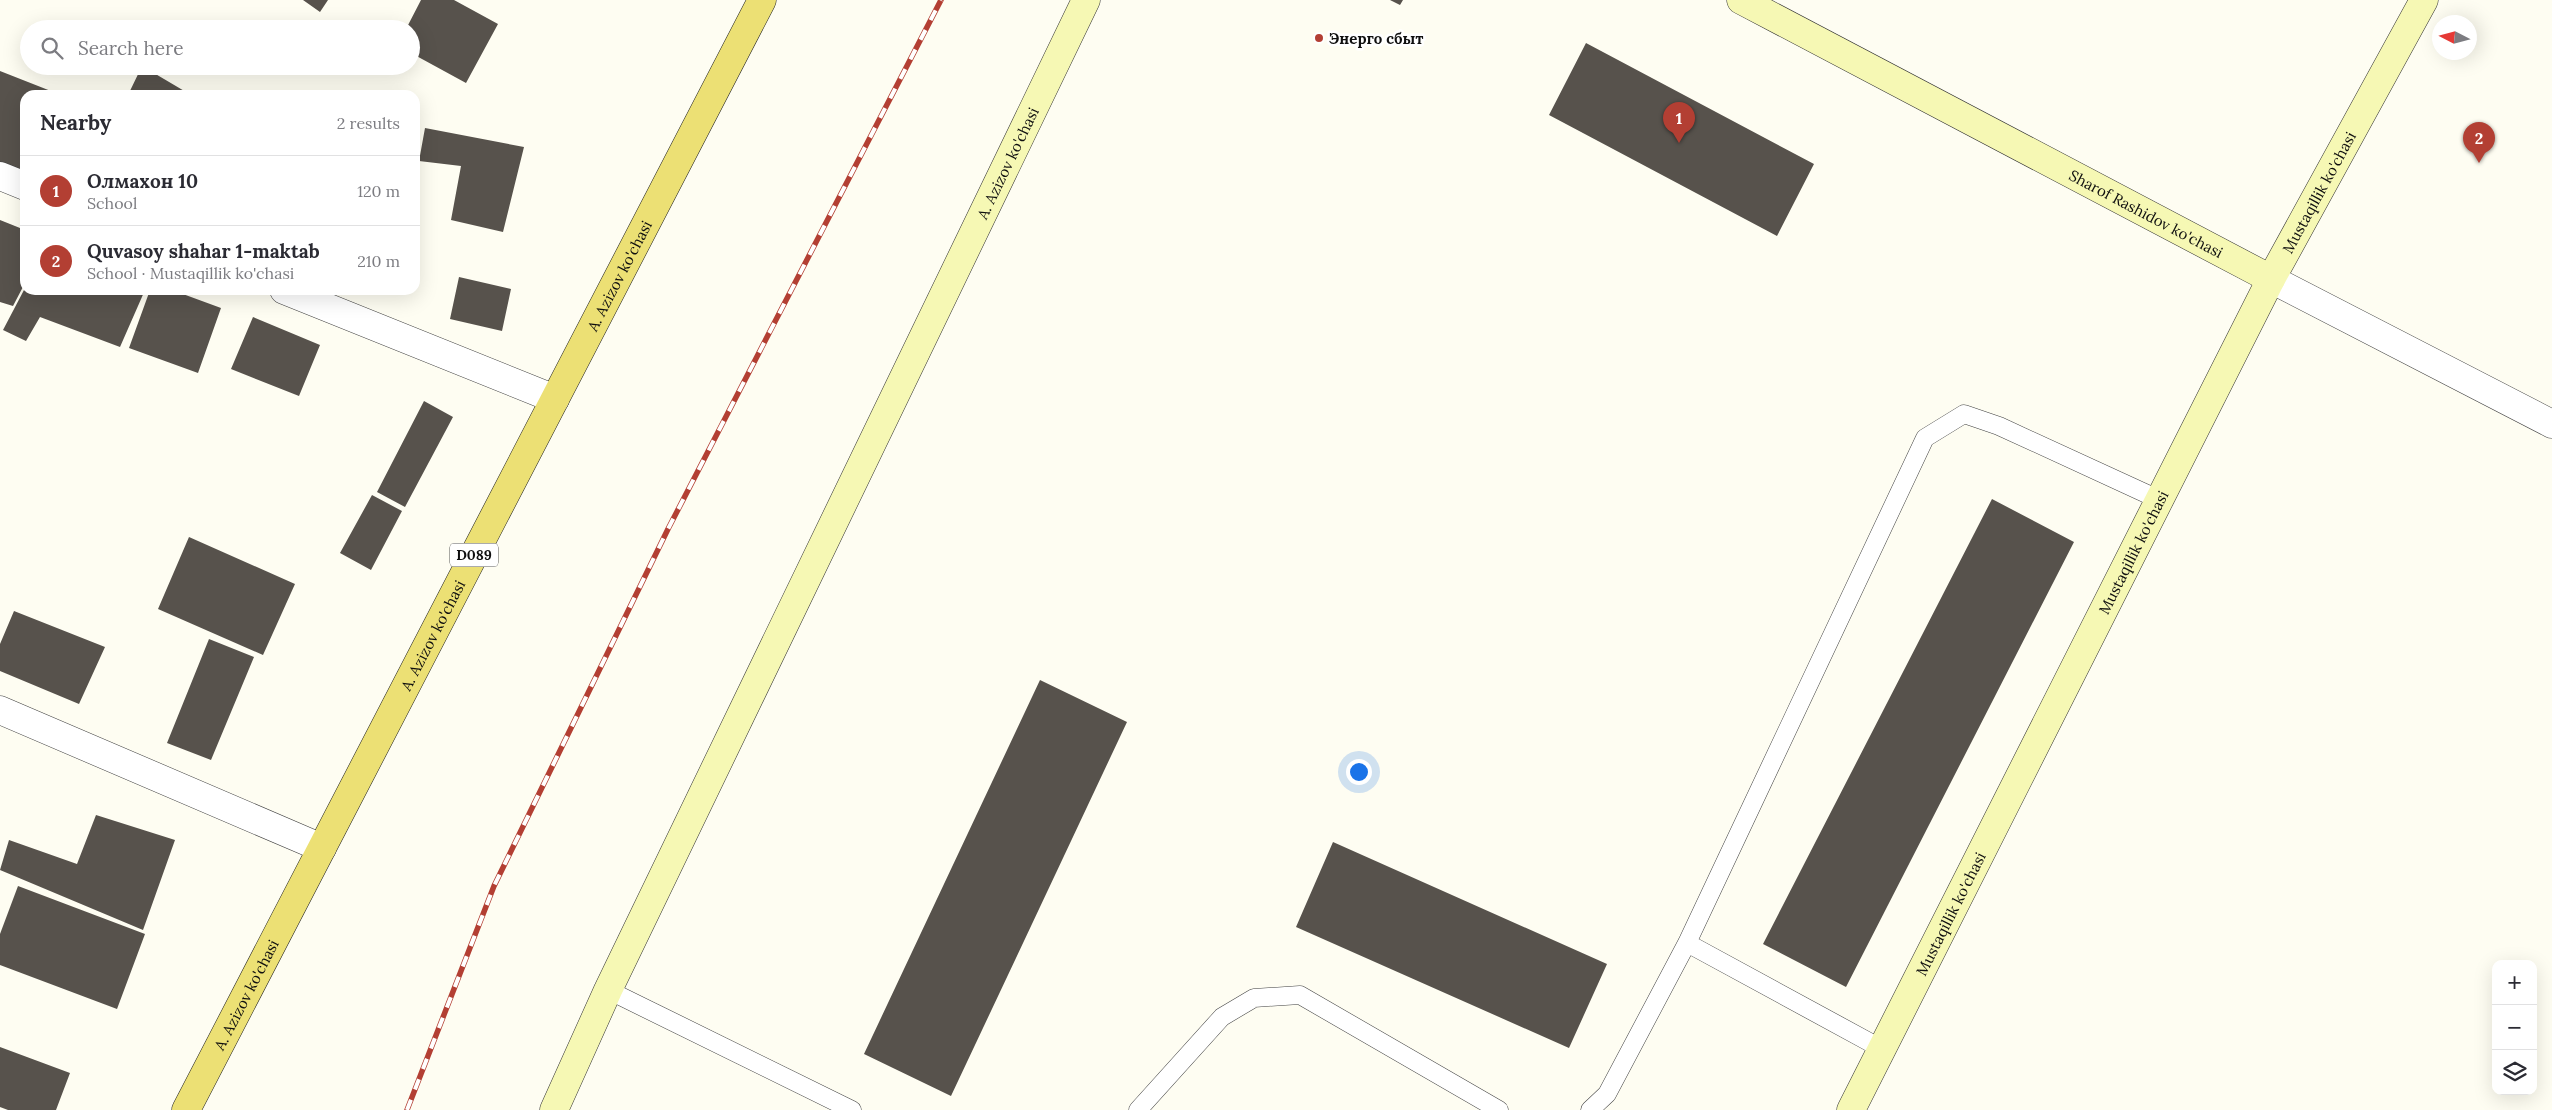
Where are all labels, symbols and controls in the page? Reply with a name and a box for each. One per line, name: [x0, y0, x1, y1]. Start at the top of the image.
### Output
north arrow: [2432, 15, 2477, 60]
search box: [20, 20, 420, 75]
place label: Энерго сбыт: [1329, 29, 1423, 48]
marker: Энерго сбыт: [1313, 32, 1325, 44]
icon: search: [38, 34, 66, 62]
text: Search here: [78, 36, 184, 60]
pin: 1: [1663, 102, 1695, 143]
street label: A. Azizov ko'chasi: [972, 104, 1042, 223]
text: Nearby: [40, 109, 111, 136]
text: 2 results: [337, 113, 400, 133]
pin: 2: [2463, 122, 2495, 163]
street label: Mustaqillik ko'chasi: [2278, 128, 2360, 256]
street label: Sharof Rashidov ko'chasi: [2066, 165, 2226, 262]
text: Олмахон 10: [87, 169, 198, 193]
text: 1: [53, 181, 59, 201]
text: 120 m: [357, 181, 400, 201]
text: School: [87, 193, 137, 213]
street label: A. Azizov ko'chasi: [582, 217, 655, 335]
text: Quvasoy shahar 1-maktab: [87, 239, 320, 263]
text: 2: [52, 251, 60, 271]
text: 210 m: [357, 251, 400, 271]
text: School · Mustaqillik ko'chasi: [87, 263, 294, 283]
street label: Mustaqillik ko'chasi: [2094, 487, 2172, 617]
road number: D089: [450, 544, 498, 566]
street label: A. Azizov ko'chasi: [395, 577, 469, 694]
your location: [1346, 759, 1372, 785]
street label: Mustaqillik ko'chasi: [1911, 849, 1989, 979]
street label: A. Azizov ko'chasi: [209, 936, 282, 1054]
map controls: [2492, 960, 2537, 1095]
button: +: [2492, 960, 2537, 1005]
button: −: [2492, 1005, 2537, 1050]
button: layers: [2492, 1050, 2537, 1095]

